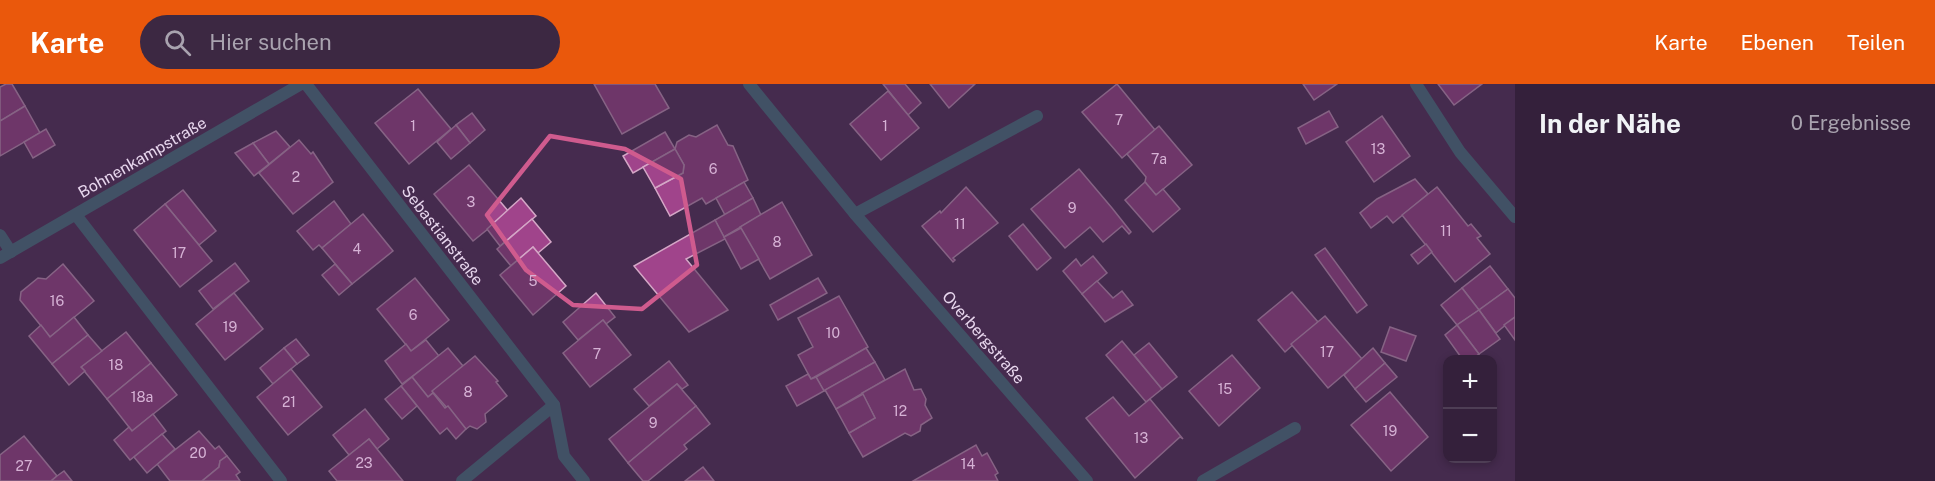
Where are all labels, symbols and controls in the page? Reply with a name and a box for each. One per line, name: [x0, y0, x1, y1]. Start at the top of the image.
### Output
search box: [140, 15, 560, 69]
text: Karte: [30, 26, 104, 59]
icon: search: [161, 26, 194, 59]
text: Hier suchen: [209, 29, 332, 55]
text: Karte: [1654, 30, 1708, 55]
text: Ebenen: [1741, 30, 1814, 55]
text: Teilen: [1847, 30, 1905, 55]
text: In der Nähe: [1539, 108, 1681, 139]
text: 0 Ergebnisse: [1791, 111, 1911, 135]
house number: 7: [1115, 112, 1123, 128]
street label: Bohnenkampstraße: [75, 113, 210, 202]
house number: 1: [410, 118, 416, 134]
house number: 1: [882, 118, 888, 134]
house number: 13: [1371, 141, 1385, 157]
house number: 7a: [1151, 151, 1167, 167]
house number: 6: [709, 161, 718, 177]
house number: 2: [292, 169, 300, 185]
street label: Sebastianstraße: [398, 182, 488, 289]
house number: 3: [467, 194, 476, 210]
house number: 9: [1068, 200, 1077, 216]
house number: 11: [954, 216, 966, 232]
house number: 11: [1440, 223, 1452, 239]
house number: 8: [772, 234, 782, 250]
house number: 4: [353, 241, 362, 257]
house number: 17: [172, 245, 186, 261]
house number: 5: [529, 273, 538, 289]
street label: Overbergstraße: [938, 287, 1029, 388]
house number: 16: [50, 293, 64, 309]
house number: 6: [409, 307, 418, 323]
house number: 19: [223, 319, 237, 335]
house number: 10: [826, 325, 840, 341]
house number: 17: [1320, 344, 1334, 360]
house number: 7: [593, 346, 601, 362]
map controls: [1443, 355, 1497, 463]
button: +: [1443, 355, 1497, 409]
house number: 18: [109, 357, 123, 373]
house number: 15: [1218, 381, 1232, 397]
house number: 8: [463, 384, 473, 400]
house number: 18a: [131, 389, 153, 405]
house number: 21: [282, 394, 296, 410]
house number: 12: [893, 403, 907, 419]
button: −: [1443, 409, 1497, 463]
house number: 9: [649, 415, 658, 431]
house number: 19: [1383, 423, 1397, 439]
house number: 13: [1134, 430, 1148, 446]
house number: 20: [190, 445, 206, 461]
house number: 23: [355, 455, 373, 471]
house number: 14: [961, 456, 975, 472]
house number: 27: [16, 458, 32, 474]

